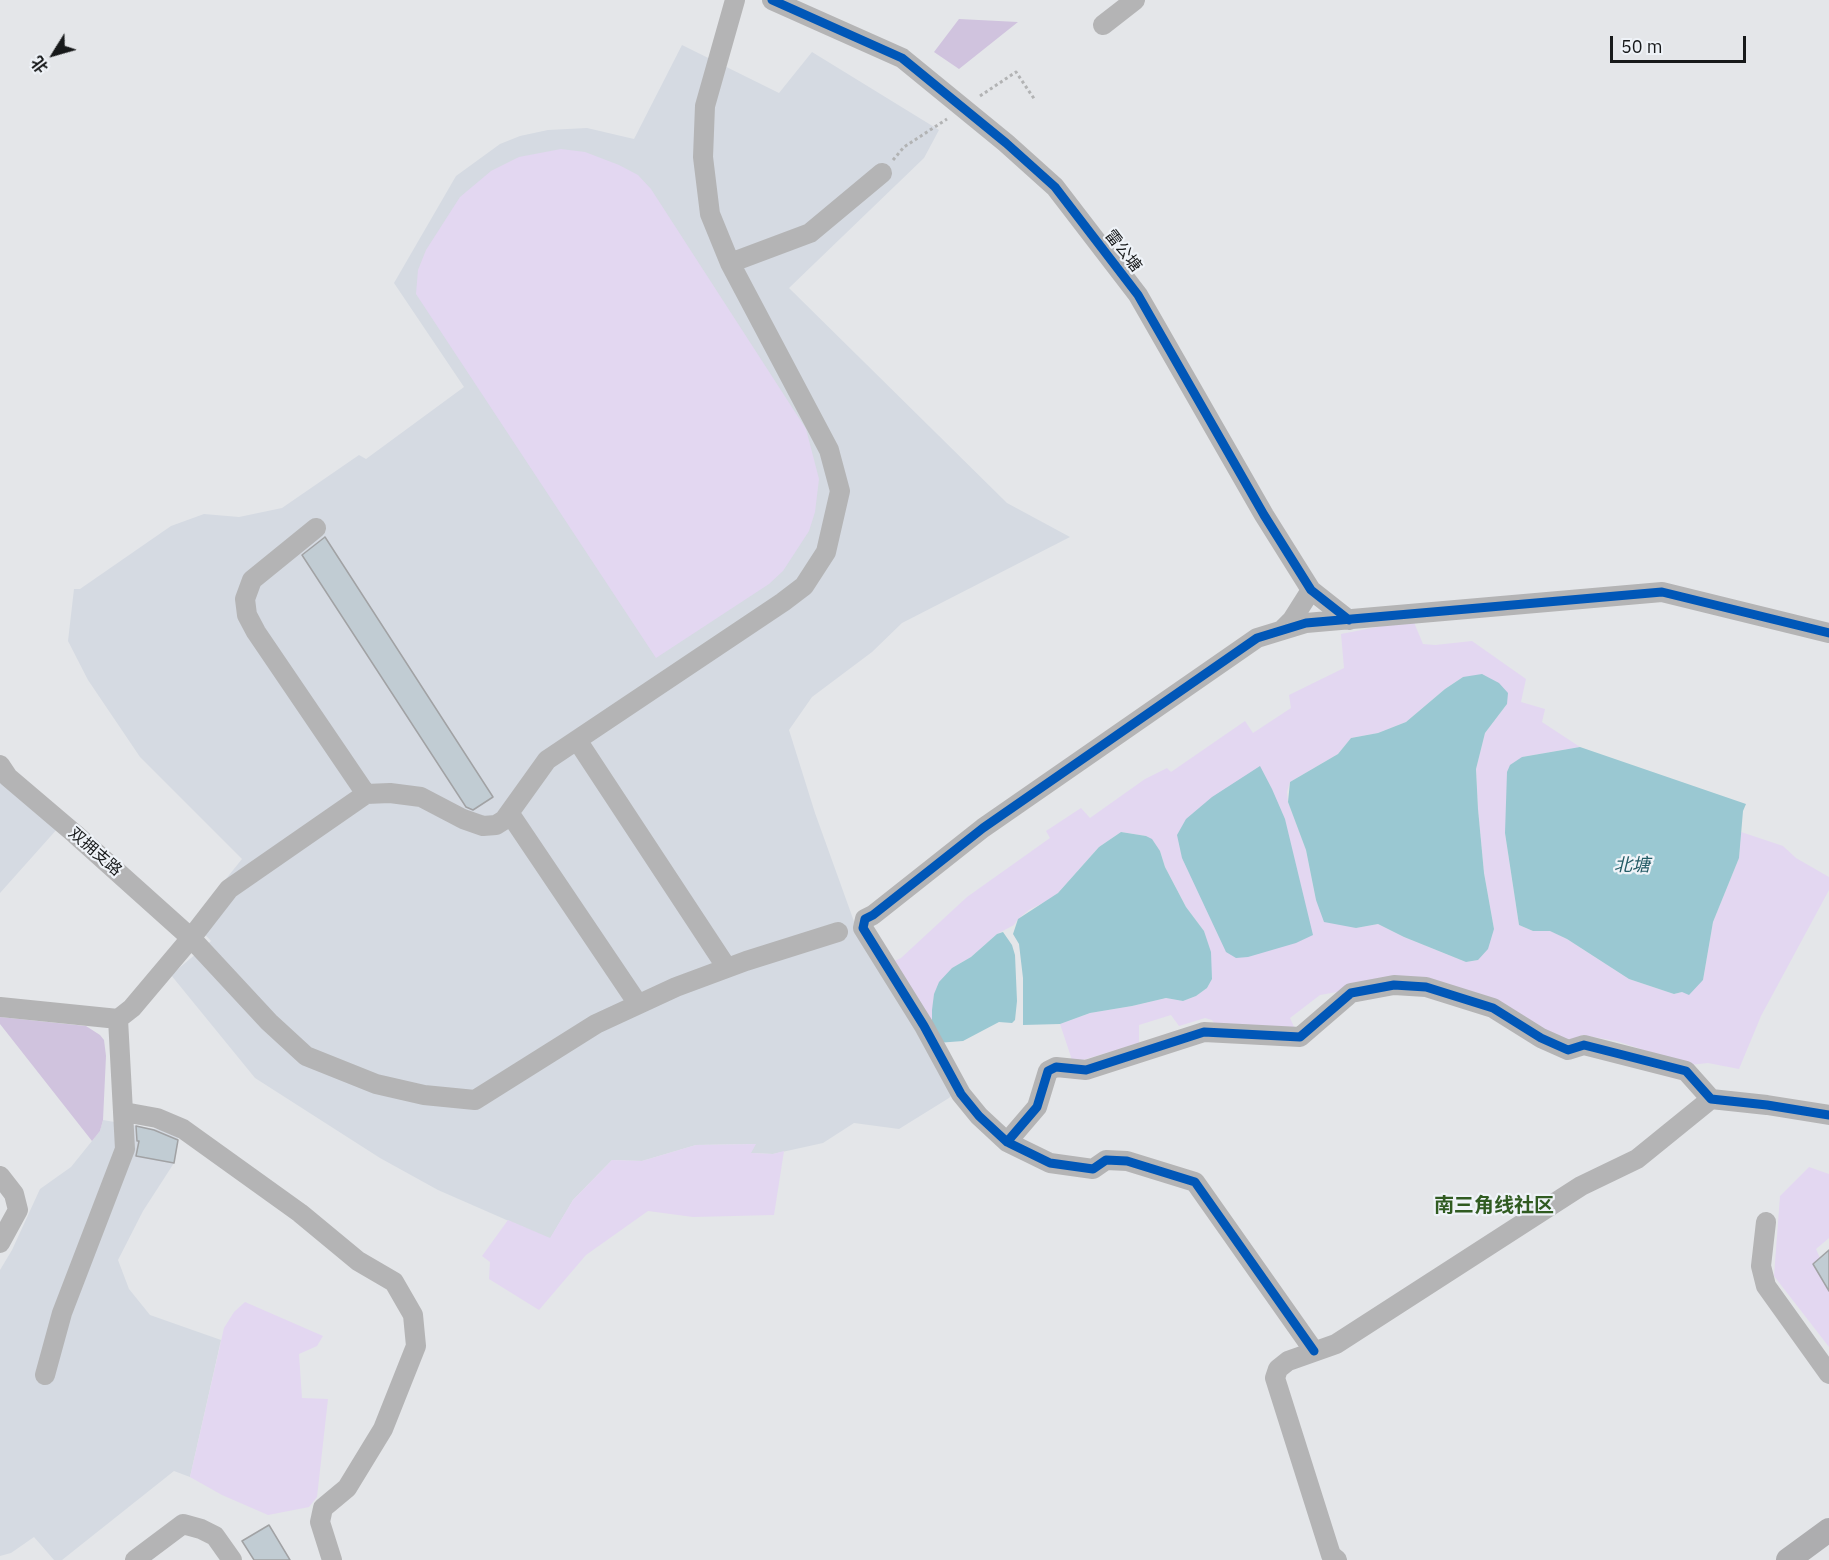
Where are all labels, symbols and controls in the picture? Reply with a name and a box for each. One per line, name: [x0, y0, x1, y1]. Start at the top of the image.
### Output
north arrow: [24, 24, 84, 84]
scale bar: [1613, 24, 1750, 62]
text: 50 m: [1621, 35, 1663, 58]
text: 北: [27, 52, 52, 77]
street label: 雷公塘: [1101, 226, 1145, 276]
street label: 双拥支路: [65, 824, 125, 880]
water label: 北塘: [1614, 855, 1650, 877]
district label: 南三角线社区: [1434, 1194, 1554, 1218]

